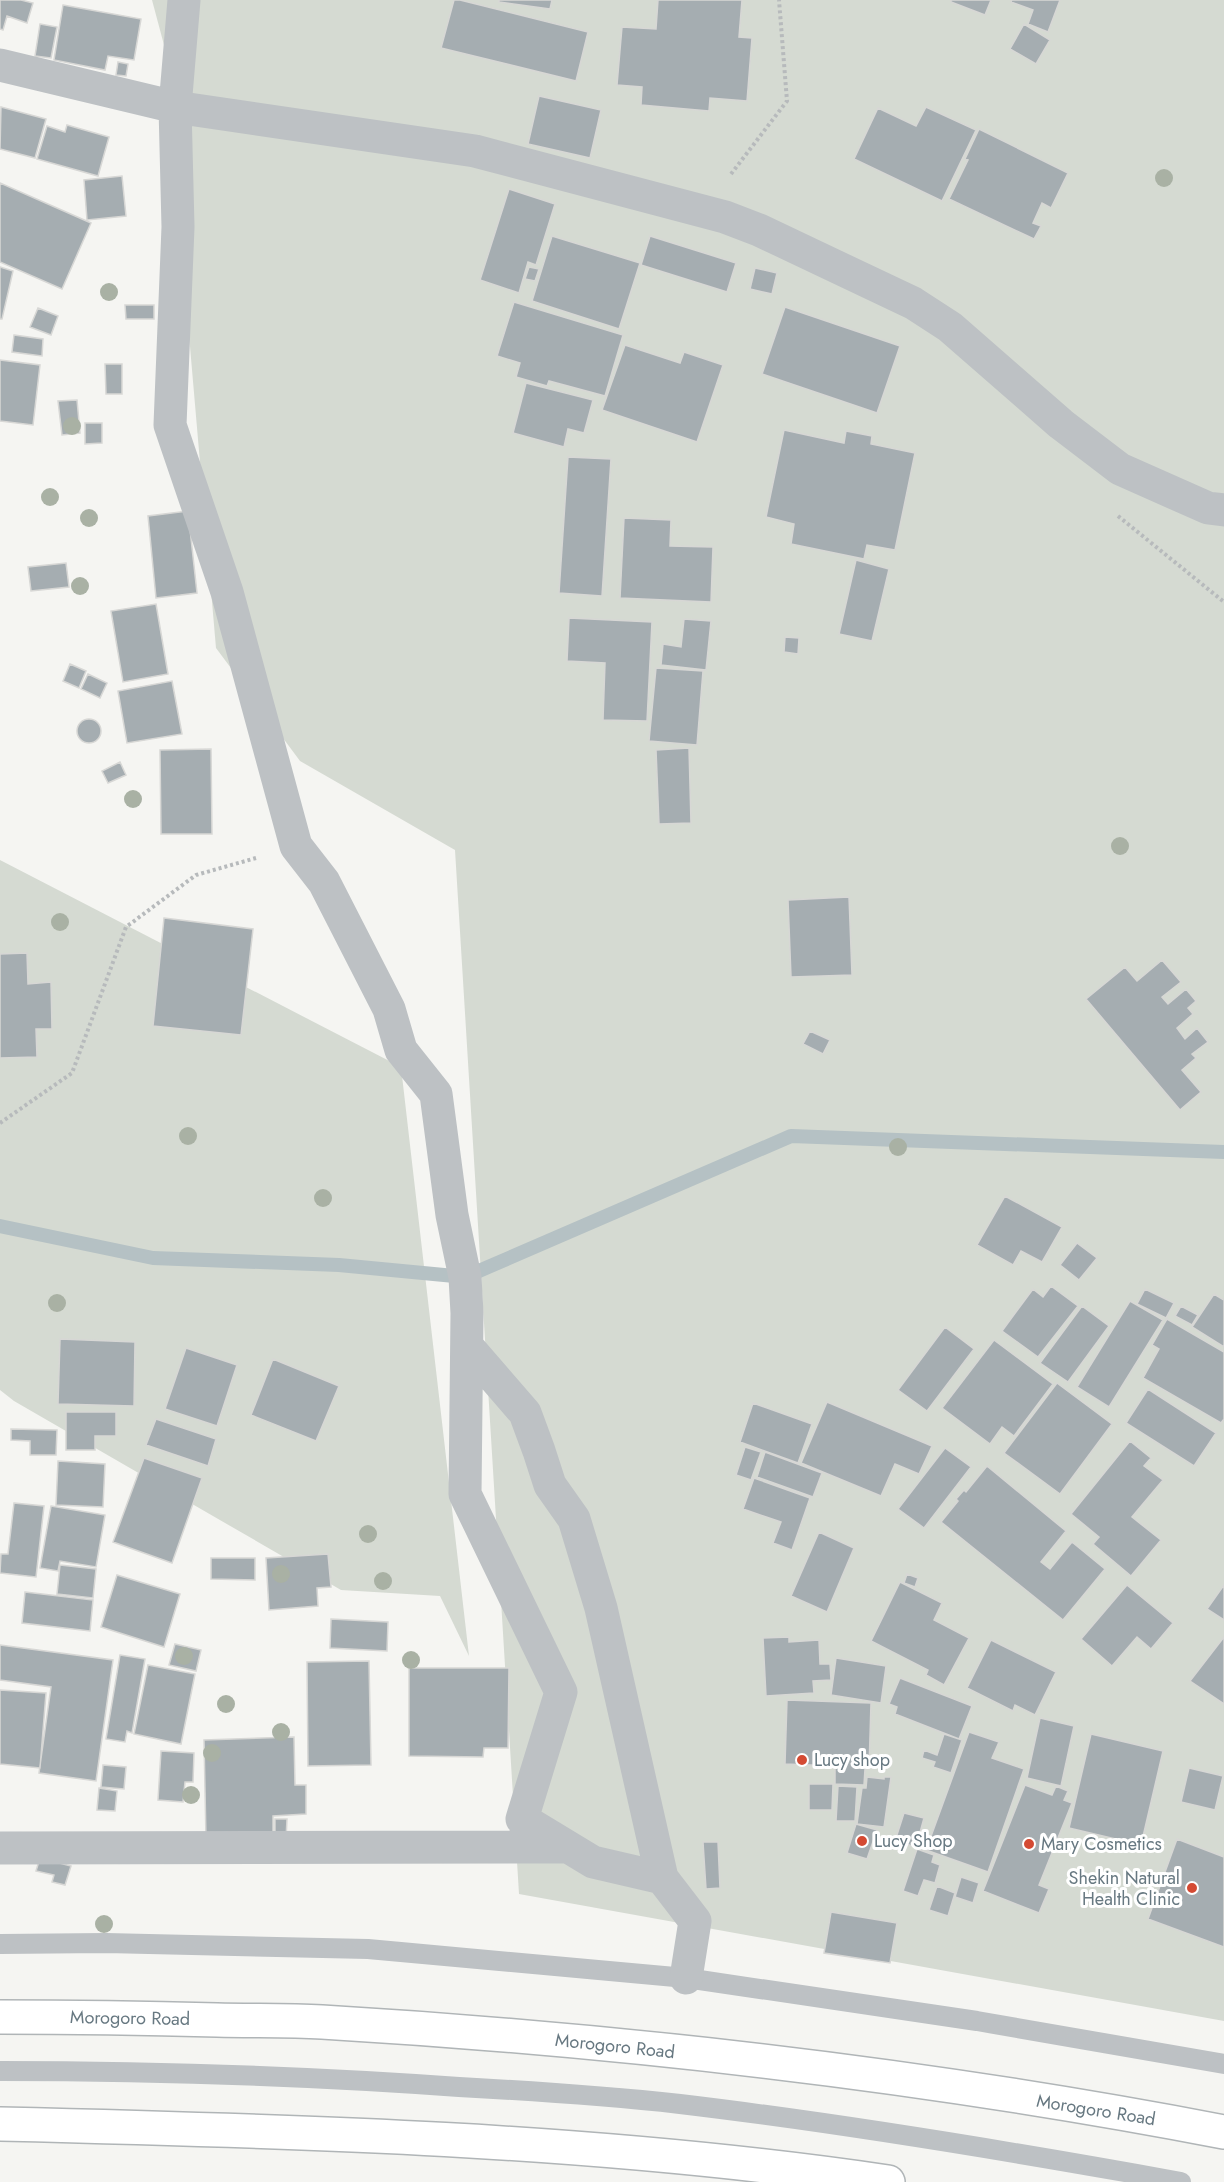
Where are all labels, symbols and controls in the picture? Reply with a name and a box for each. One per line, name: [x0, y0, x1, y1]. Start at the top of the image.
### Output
place label: Lucy shop: [814, 1747, 890, 1773]
marker: Lucy shop: [795, 1753, 809, 1767]
place label: Lucy Shop: [874, 1828, 953, 1854]
place label: Mary Cosmetics: [1041, 1831, 1162, 1857]
marker: Lucy Shop: [855, 1834, 869, 1848]
marker: Mary Cosmetics: [1022, 1837, 1036, 1851]
place label: Shekin Natural Health Clinic: [1069, 1865, 1180, 1912]
marker: Shekin Natural Health Clinic: [1185, 1881, 1199, 1895]
street label: Morogoro Road: [70, 2004, 190, 2032]
street label: Morogoro Road: [554, 2027, 676, 2065]
street label: Morogoro Road: [1035, 2088, 1157, 2132]

